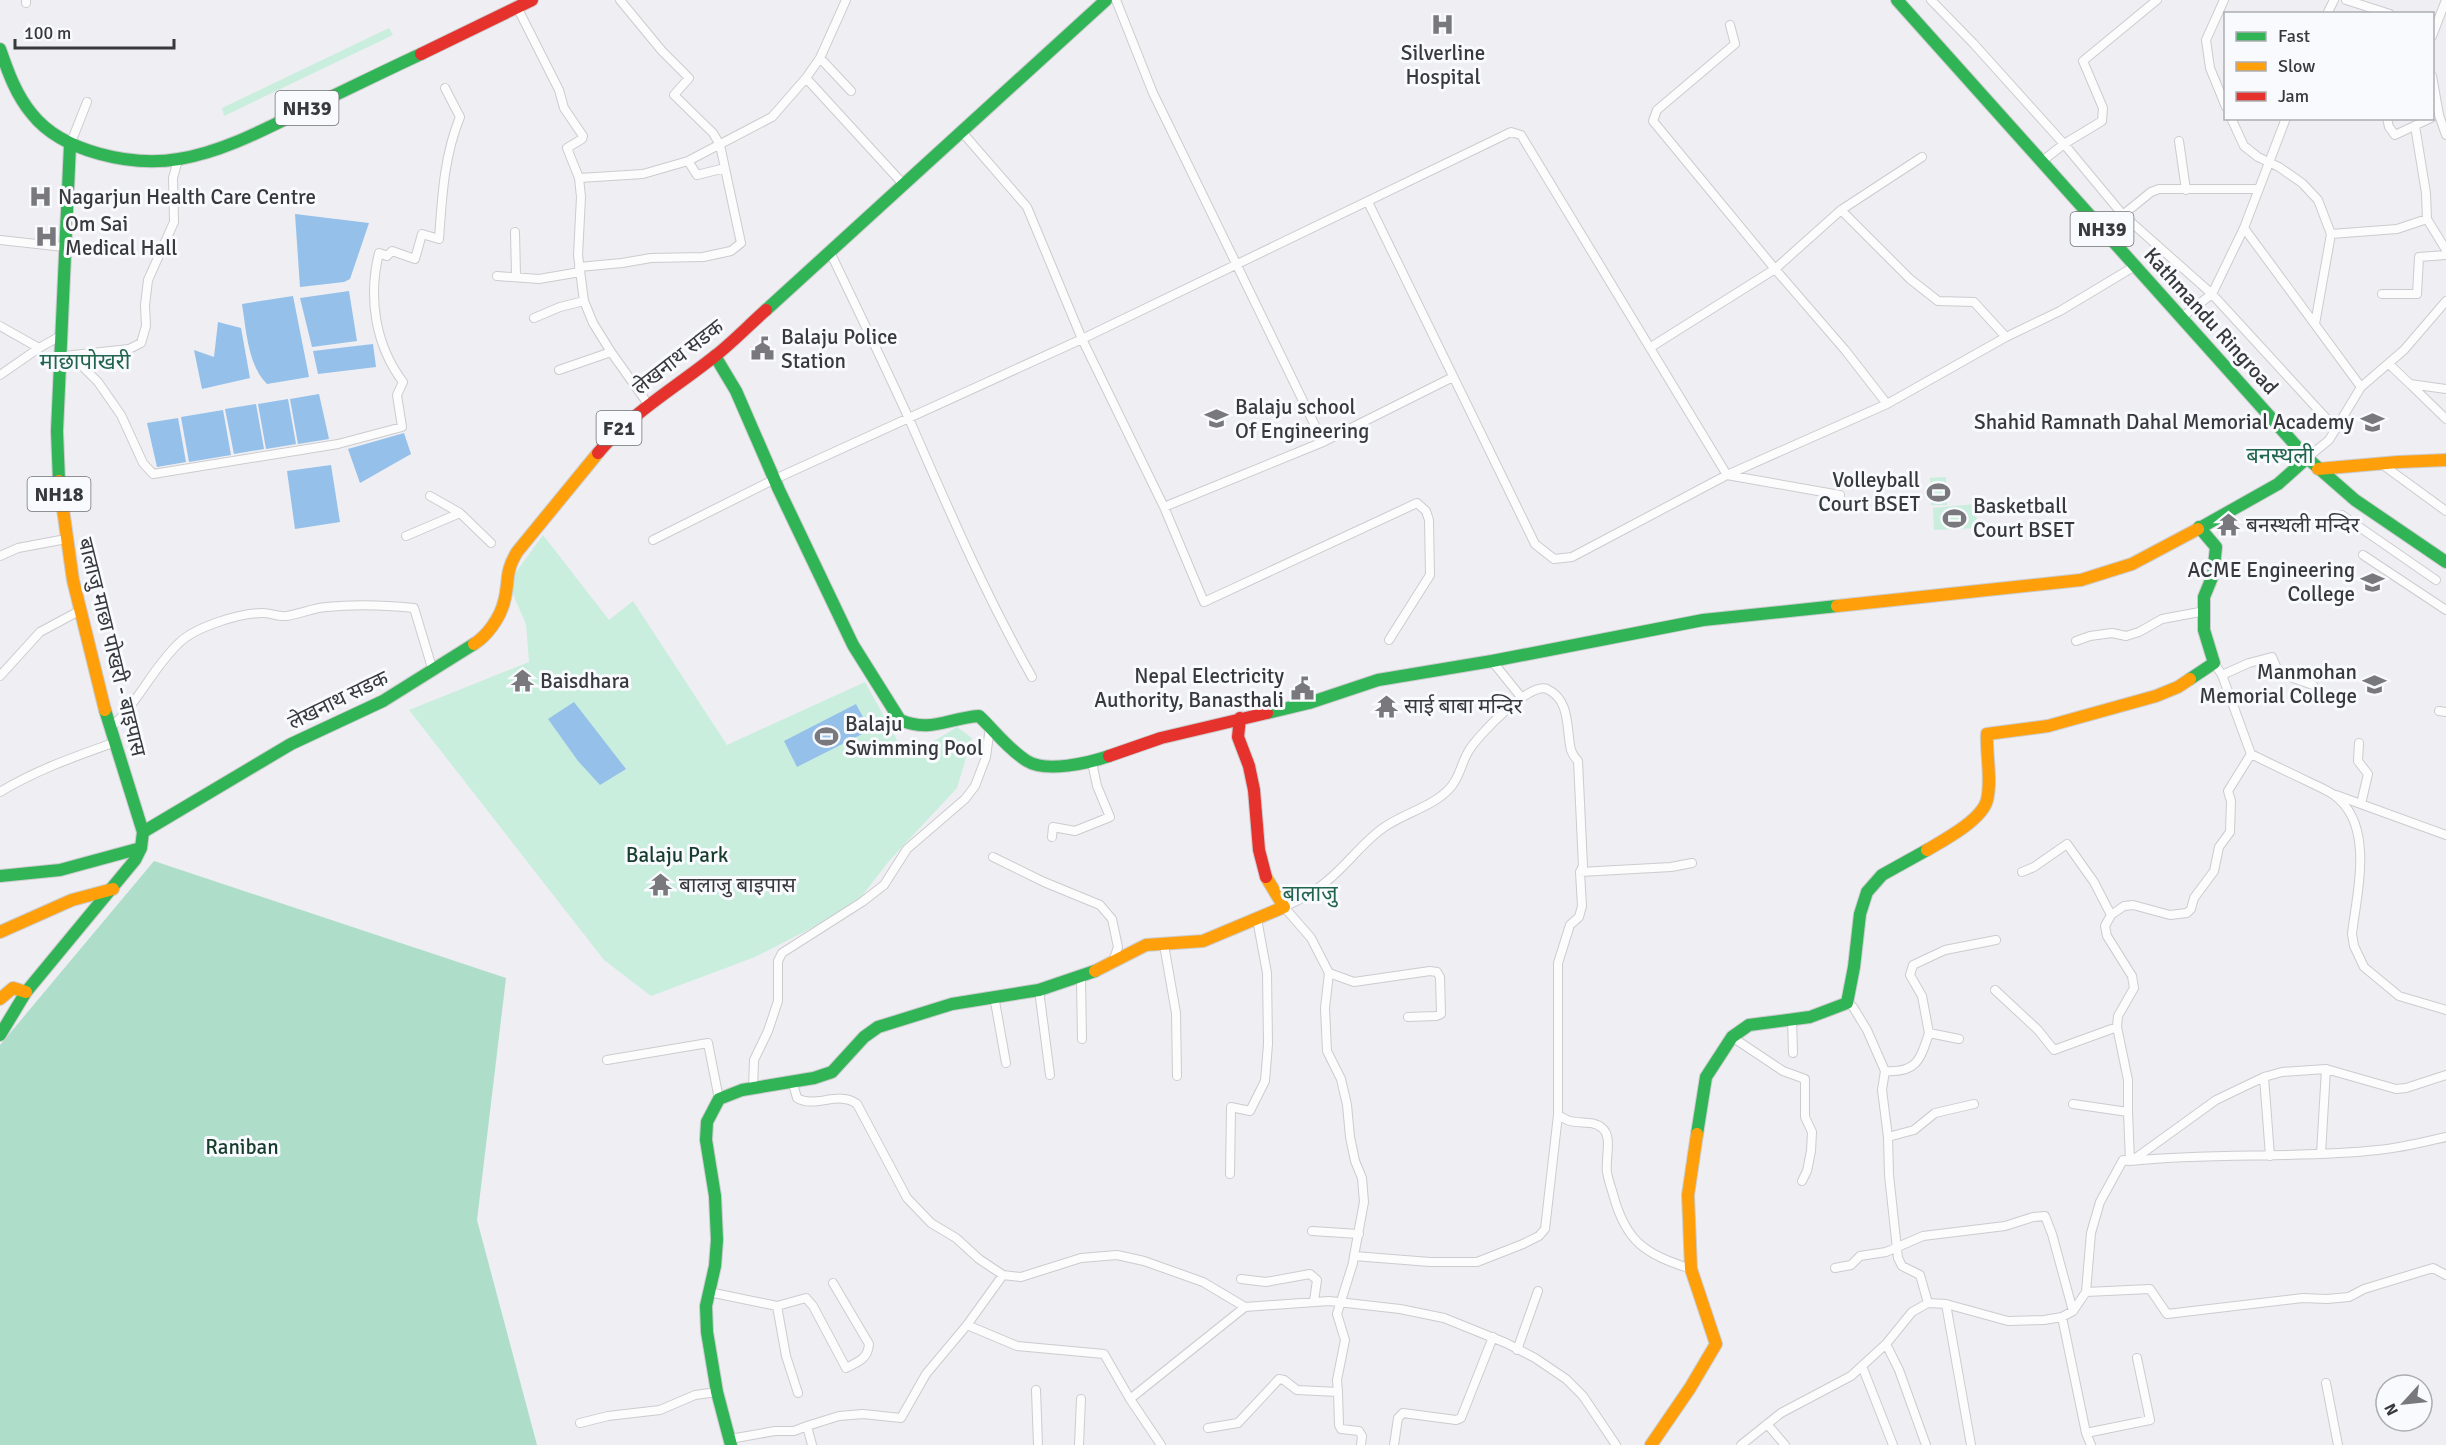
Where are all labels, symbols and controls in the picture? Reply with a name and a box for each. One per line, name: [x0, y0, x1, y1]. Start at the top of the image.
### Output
scale bar: [15, 12, 174, 50]
hospital icon: Silverline Hospital: [1430, 12, 1456, 38]
legend: [2224, 12, 2434, 120]
text: 100 m: [24, 22, 71, 44]
text: Fast: [2278, 25, 2310, 47]
place label: Silverline Hospital: [1401, 40, 1485, 90]
text: Slow: [2278, 55, 2315, 77]
text: Jam: [2278, 85, 2309, 107]
road number: NH39: [276, 91, 338, 125]
hospital icon: Nagarjun Health Care Centre: [27, 184, 53, 210]
place label: Nagarjun Health Care Centre: [58, 184, 316, 210]
place label: Om Sai Medical Hall: [65, 211, 177, 261]
road number: NH39: [2070, 212, 2134, 246]
hospital icon: Om Sai Medical Hall: [34, 223, 60, 249]
street label: Kathmandu Ringroad: [2138, 242, 2284, 400]
street label: लेखनाथ सडक: [627, 313, 729, 401]
place label: Balaju Police Station: [781, 324, 897, 374]
public building icon: Balaju Police Station: [750, 336, 776, 362]
district label: माछापोखरी: [40, 348, 131, 375]
place label: Balaju school Of Engineering: [1235, 394, 1369, 444]
school or university icon: Balaju school Of Engineering: [1204, 406, 1230, 432]
place label: Shahid Ramnath Dahal Memorial Academy: [1974, 409, 2354, 435]
school or university icon: Shahid Ramnath Dahal Memorial Academy: [2359, 409, 2385, 435]
road number: F21: [596, 411, 642, 445]
district label: बनस्थली: [2246, 442, 2314, 469]
place label: Volleyball Court BSET: [1818, 467, 1921, 517]
road number: NH18: [28, 477, 90, 511]
sports icon: Volleyball Court BSET: [1925, 479, 1951, 505]
place label: Basketball Court BSET: [1973, 493, 2075, 543]
sports icon: Basketball Court BSET: [1942, 505, 1968, 531]
temple icon: बनस्थली मन्दिर: [2215, 512, 2241, 538]
place label: बनस्थली मन्दिर: [2246, 512, 2360, 538]
street label: बालाजु माछा पोखरी - बाइपास: [72, 535, 152, 760]
place label: ACME Engineering College: [2187, 557, 2355, 607]
school or university icon: ACME Engineering College: [2360, 569, 2386, 595]
place label: Manmohan Memorial College: [2199, 659, 2357, 709]
place label: Nepal Electricity Authority, Banasthali: [1094, 663, 1284, 713]
street label: लेखनाथ सडक: [284, 664, 393, 735]
temple icon: Baisdhara: [509, 668, 535, 694]
place label: Baisdhara: [540, 668, 630, 694]
school or university icon: Manmohan Memorial College: [2362, 671, 2388, 697]
public building icon: Nepal Electricity Authority, Banasthali: [1289, 675, 1315, 701]
temple icon: साई बाबा मन्दिर: [1373, 693, 1399, 719]
place label: साई बाबा मन्दिर: [1404, 693, 1523, 719]
place label: Balaju Swimming Pool: [845, 711, 983, 761]
sports icon: Balaju Swimming Pool: [814, 723, 840, 749]
park label: Balaju Park: [626, 842, 729, 868]
temple icon: बालाजु बाइपास: [648, 872, 674, 898]
place label: बालाजु बाइपास: [679, 872, 796, 898]
district label: बालाजु: [1282, 880, 1339, 908]
park label: Raniban: [205, 1134, 279, 1160]
north arrow: [2374, 1373, 2434, 1433]
text: N: [2380, 1400, 2403, 1419]

